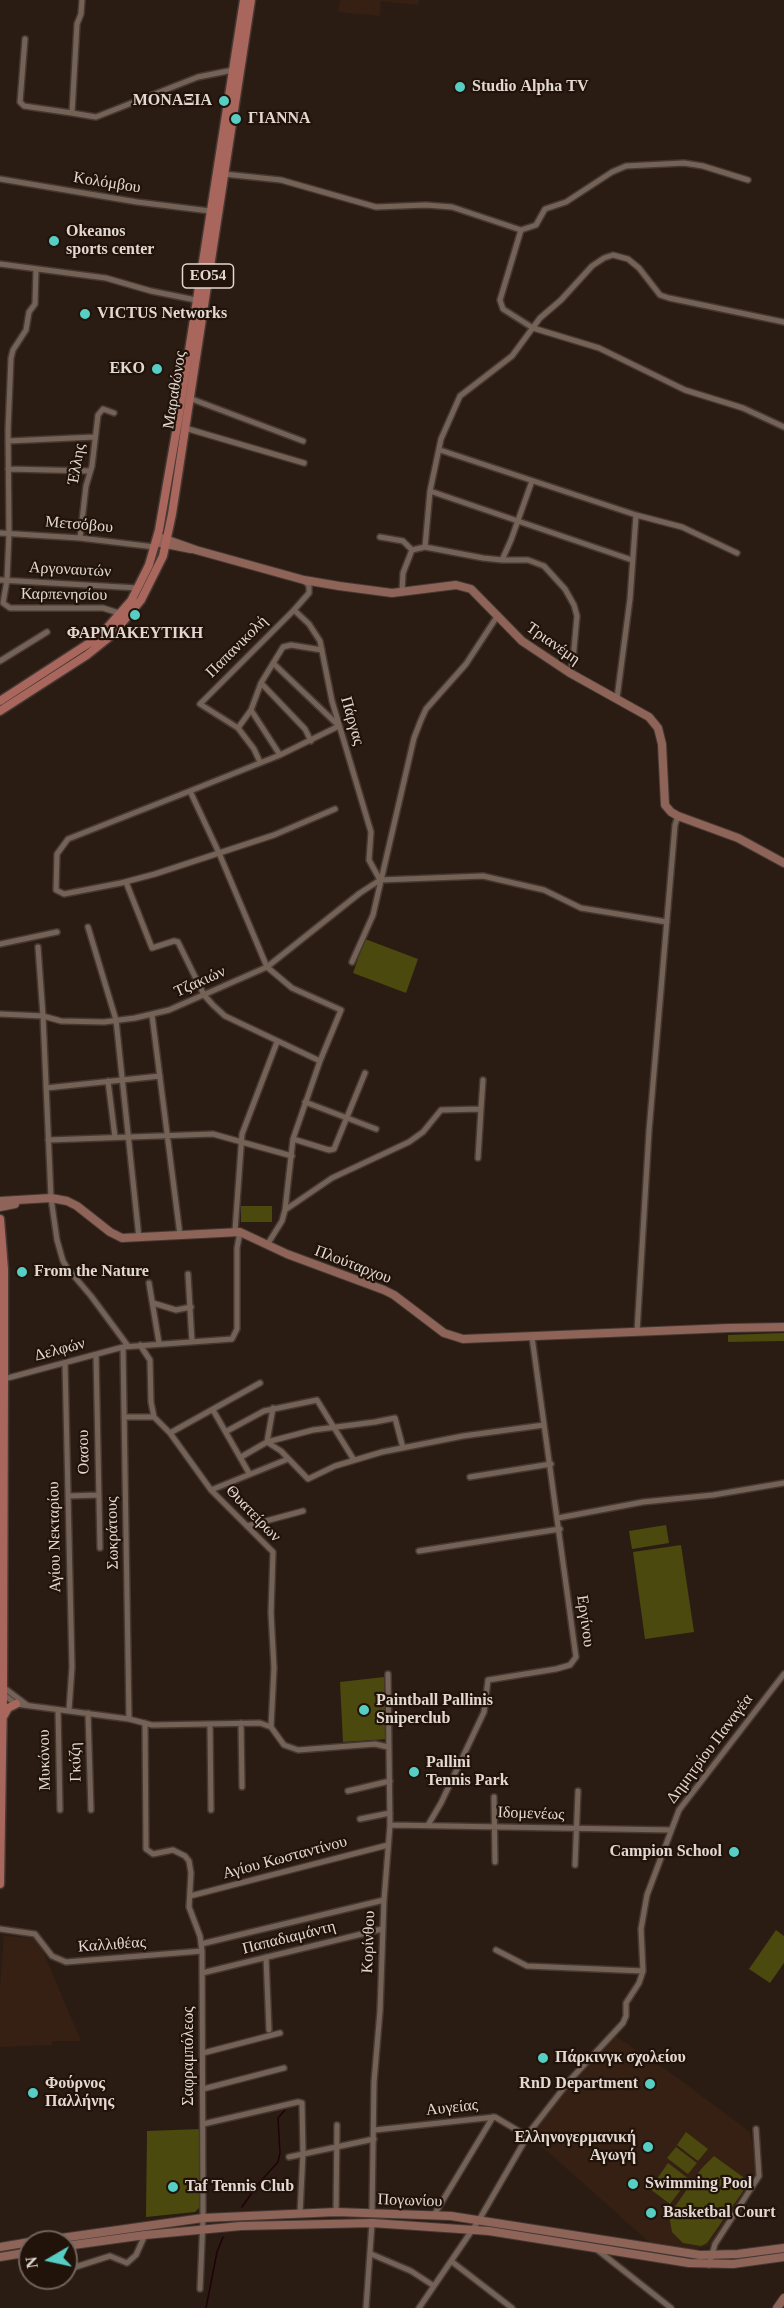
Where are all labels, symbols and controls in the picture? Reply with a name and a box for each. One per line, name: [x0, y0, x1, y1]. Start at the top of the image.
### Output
place label: Studio Alpha TV: [472, 77, 588, 97]
marker: Studio Alpha TV: [453, 80, 467, 94]
place label: ΜΟΝΑΞΙΑ: [133, 91, 212, 111]
marker: ΜΟΝΑΞΙΑ: [217, 94, 231, 108]
place label: ΓΙΑΝΝΑ: [248, 109, 311, 129]
marker: ΓΙΑΝΝΑ: [229, 112, 243, 126]
street label: Κολόμβου: [72, 168, 142, 198]
place label: Okeanos sports center: [66, 222, 154, 260]
marker: Okeanos sports center: [47, 234, 61, 248]
road number: ΕΟ54: [182, 264, 234, 288]
place label: VICTUS Networks: [97, 304, 227, 324]
marker: VICTUS Networks: [78, 307, 92, 321]
street label: Μαραθώνος: [159, 350, 191, 430]
place label: EKO: [109, 359, 145, 379]
marker: EKO: [150, 362, 164, 376]
street label: Έλλης: [64, 442, 90, 486]
street label: Μετσόβου: [44, 512, 114, 538]
street label: Αργοναυτών: [28, 558, 112, 582]
street label: Καρπενησίου: [21, 585, 107, 605]
marker: ΦΑΡΜΑΚΕΥΤΙΚΗ: [128, 608, 142, 622]
street label: Παπανικολή: [202, 612, 272, 682]
street label: Τριανέμη: [522, 619, 584, 669]
place label: ΦΑΡΜΑΚΕΥΤΙΚΗ: [67, 624, 203, 644]
street label: Πάργας: [336, 694, 368, 748]
street label: Τζακιών: [171, 962, 229, 1002]
street label: Πλούταρχου: [312, 1242, 394, 1288]
place label: From the Nature: [34, 1262, 149, 1282]
marker: From the Nature: [15, 1265, 29, 1279]
street label: Δελφών: [33, 1334, 87, 1366]
street label: Οασου: [74, 1430, 94, 1474]
street label: Αγίου Νεκταρίου: [44, 1481, 66, 1593]
street label: Θυατείρων: [221, 1482, 285, 1546]
street label: Σωκράτους: [103, 1496, 123, 1570]
street label: Εργίνου: [572, 1594, 598, 1648]
place label: Paintball Pallinis Sniperclub: [376, 1691, 493, 1729]
street label: Δημητρίου Παναγέα: [663, 1691, 757, 1807]
marker: Paintball Pallinis Sniperclub: [357, 1703, 371, 1717]
street label: Μυκόνου: [35, 1729, 55, 1791]
street label: Γκύζη: [66, 1742, 86, 1782]
place label: Pallini Tennis Park: [426, 1753, 509, 1791]
marker: Pallini Tennis Park: [407, 1765, 421, 1779]
street label: Ιδομενέως: [497, 1803, 565, 1825]
street label: Αγίου Κωσταντίνου: [221, 1832, 349, 1884]
place label: Campion School: [610, 1842, 722, 1862]
marker: Campion School: [727, 1845, 741, 1859]
street label: Κορίνθου: [358, 1910, 380, 1974]
street label: Παπαδιαμάντη: [240, 1917, 338, 1959]
street label: Καλλιθέας: [77, 1933, 147, 1957]
street label: Σαφραμπόλεως: [179, 2006, 199, 2106]
place label: Πάρκινγκ σχολείου: [555, 2048, 686, 2068]
marker: Πάρκινγκ σχολείου: [536, 2051, 550, 2065]
place label: Φούρνος Παλλήνης: [45, 2074, 114, 2112]
place label: RnD Department: [519, 2074, 638, 2094]
marker: RnD Department: [643, 2077, 657, 2091]
marker: Φούρνος Παλλήνης: [26, 2086, 40, 2100]
street label: Αυγείας: [425, 2096, 479, 2120]
place label: Ελληνογερμανική Αγωγή: [514, 2128, 636, 2166]
marker: Ελληνογερμανική Αγωγή: [641, 2140, 655, 2154]
place label: Swimming Pool: [645, 2174, 752, 2194]
place label: Taf Tennis Club: [185, 2177, 294, 2197]
marker: Swimming Pool: [626, 2177, 640, 2191]
marker: Taf Tennis Club: [166, 2180, 180, 2194]
street label: Πογωνίου: [377, 2190, 443, 2212]
place label: Basketbal Court: [663, 2203, 775, 2223]
marker: Basketbal Court: [644, 2206, 658, 2220]
north arrow: [18, 2230, 78, 2290]
text: N: [22, 2256, 41, 2270]

